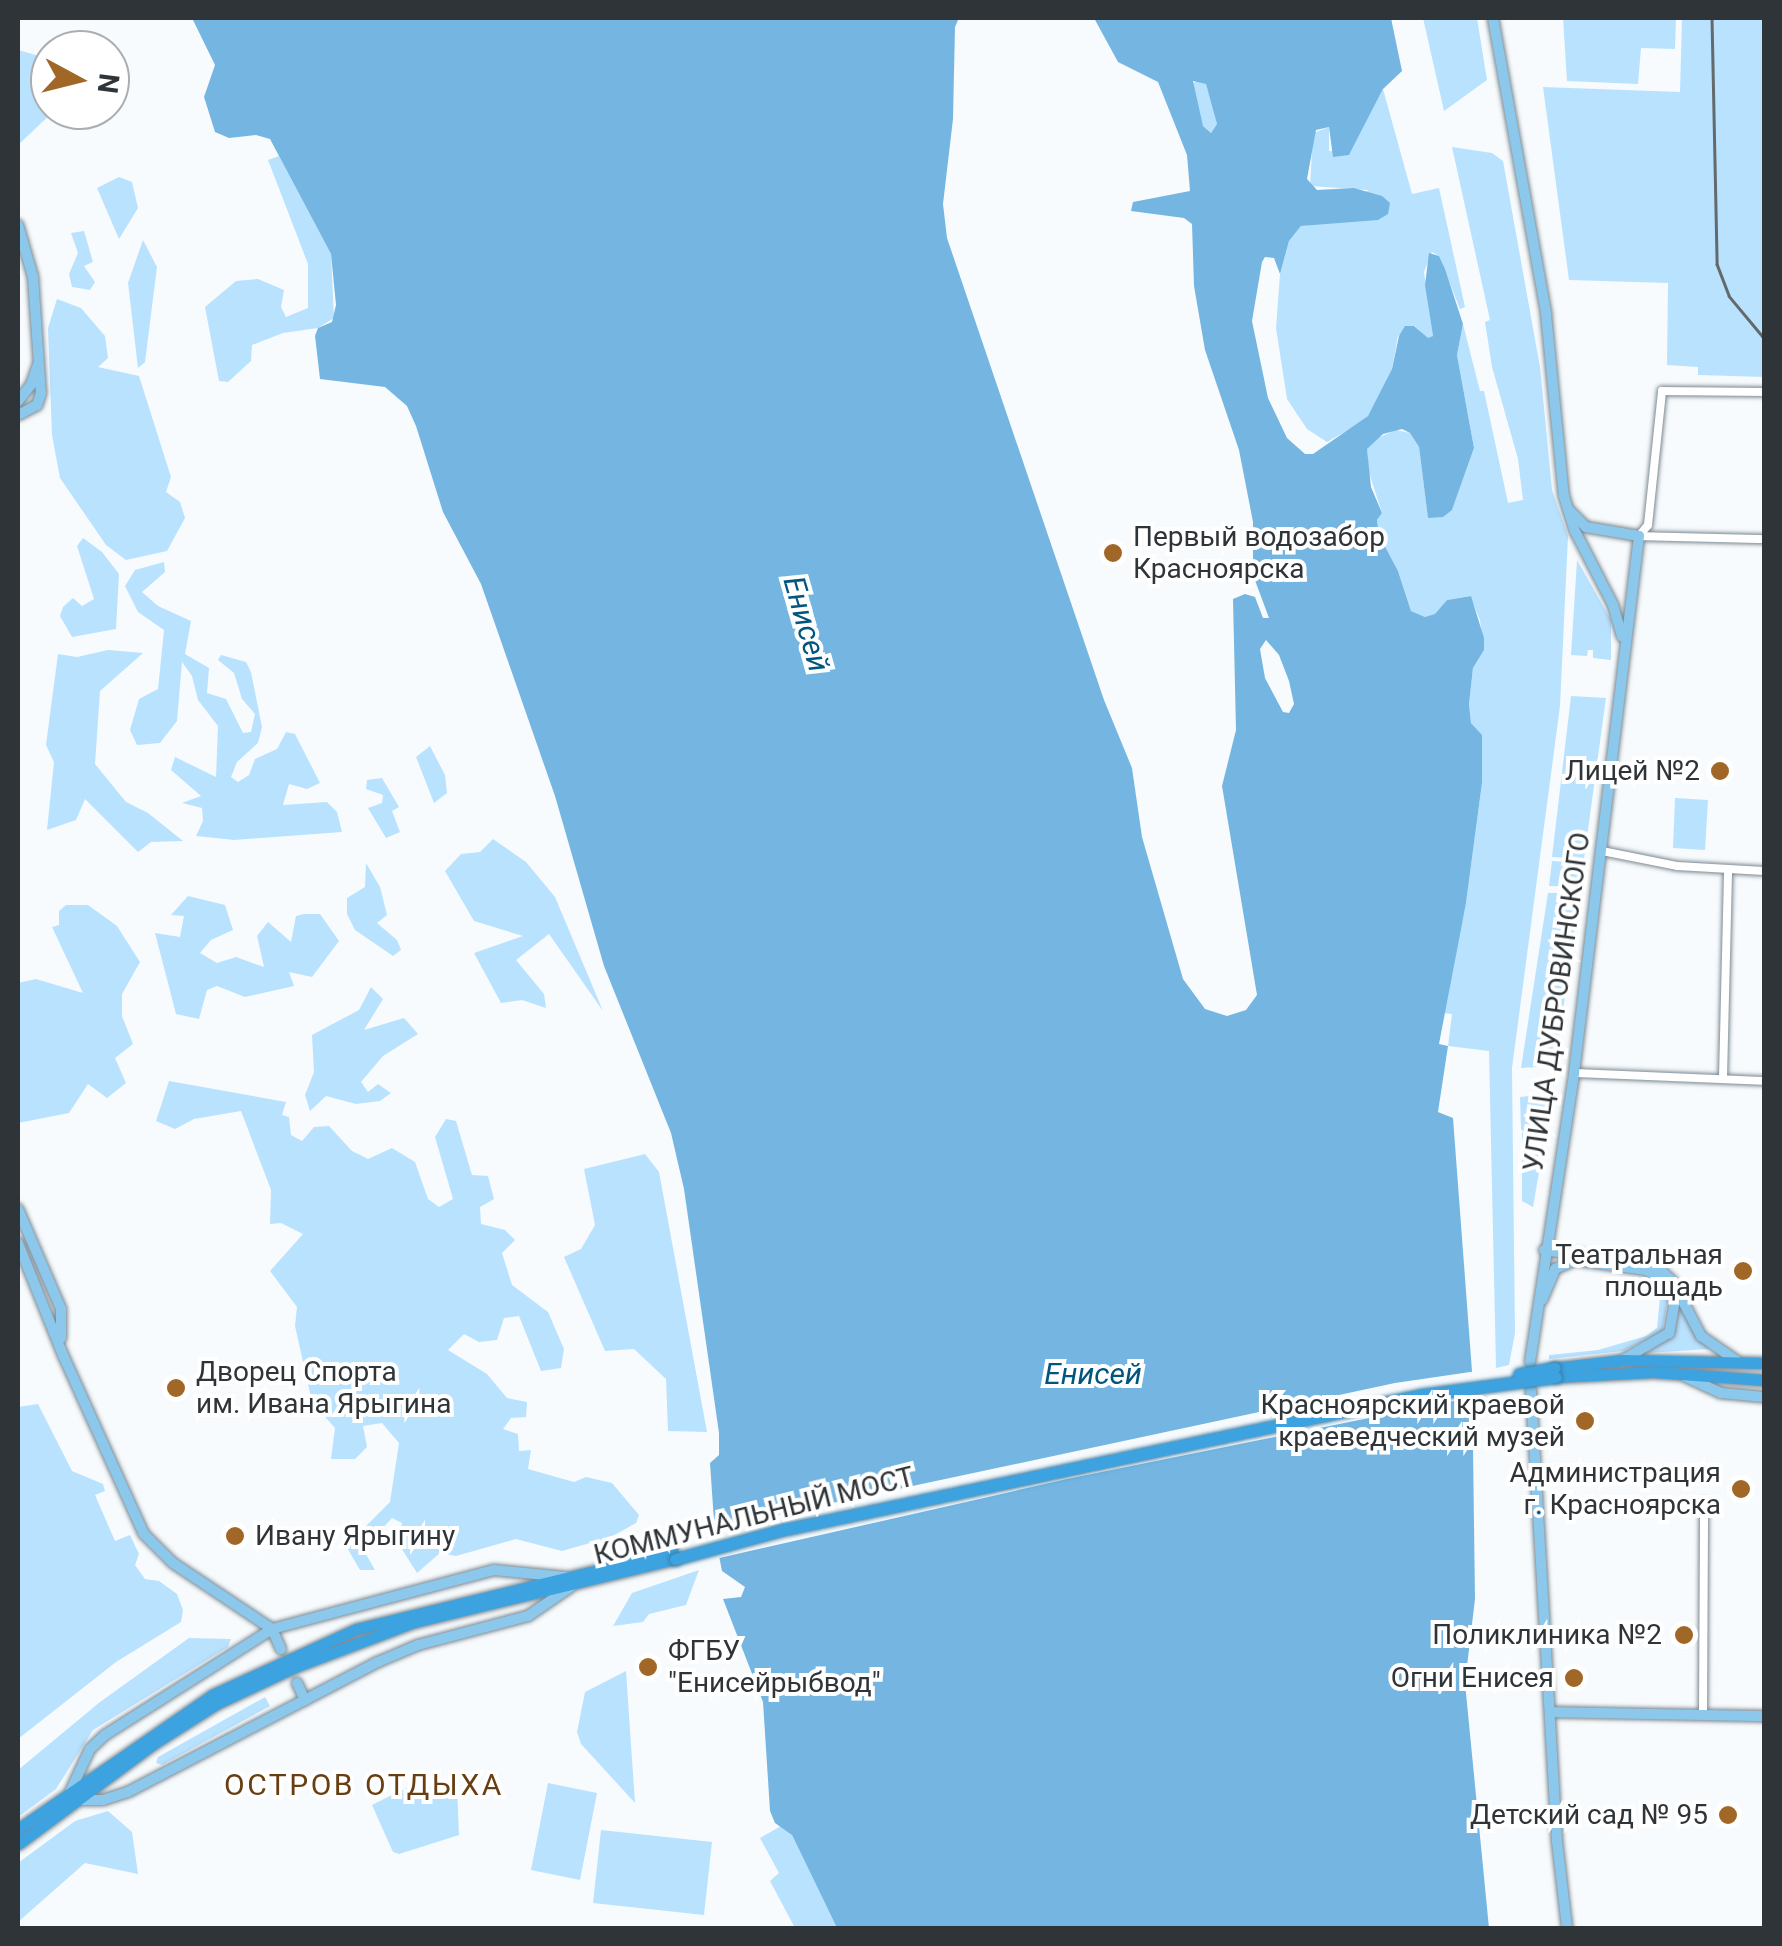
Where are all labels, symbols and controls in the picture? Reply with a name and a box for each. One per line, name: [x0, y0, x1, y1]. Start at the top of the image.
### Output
north arrow: [30, 30, 130, 130]
text: N: [91, 72, 126, 95]
place label: Первый водозабор Красноярска: [1133, 520, 1385, 586]
marker: Первый водозабор Красноярска: [1102, 542, 1124, 564]
water label: Енисей: [775, 572, 837, 676]
place label: Лицей №2: [1565, 754, 1700, 788]
marker: Лицей №2: [1709, 760, 1731, 782]
street label: УЛИЦА ДУБРОВИНСКОГО: [1517, 830, 1597, 1174]
place label: Театральная площадь: [1555, 1238, 1723, 1304]
marker: Театральная площадь: [1732, 1260, 1754, 1282]
place label: Дворец Спорта им. Ивана Ярыгина: [196, 1355, 451, 1421]
water label: Енисей: [1044, 1356, 1142, 1392]
marker: Дворец Спорта им. Ивана Ярыгина: [165, 1377, 187, 1399]
place label: Красноярский краевой краеведческий музей: [1260, 1388, 1565, 1454]
marker: Красноярский краевой краеведческий музей: [1574, 1410, 1596, 1432]
place label: Администрация г. Красноярска: [1509, 1456, 1721, 1522]
street label: КОММУНАЛЬНЫЙ МОСТ: [590, 1460, 918, 1572]
marker: Администрация г. Красноярска: [1730, 1478, 1752, 1500]
place label: Ивану Ярыгину: [255, 1519, 455, 1553]
marker: Ивану Ярыгину: [224, 1525, 246, 1547]
place label: Поликлиника №2: [1432, 1618, 1662, 1652]
marker: Поликлиника №2: [1671, 1622, 1697, 1648]
place label: ФГБУ "Енисейрыбвод": [668, 1634, 881, 1700]
marker: ФГБУ "Енисейрыбвод": [637, 1656, 659, 1678]
place label: Огни Енисея: [1391, 1661, 1554, 1695]
marker: Огни Енисея: [1563, 1667, 1585, 1689]
district label: ОСТРОВ ОТДЫХА: [224, 1767, 504, 1803]
place label: Детский сад № 95: [1470, 1798, 1708, 1832]
marker: Детский сад № 95: [1717, 1804, 1739, 1826]

